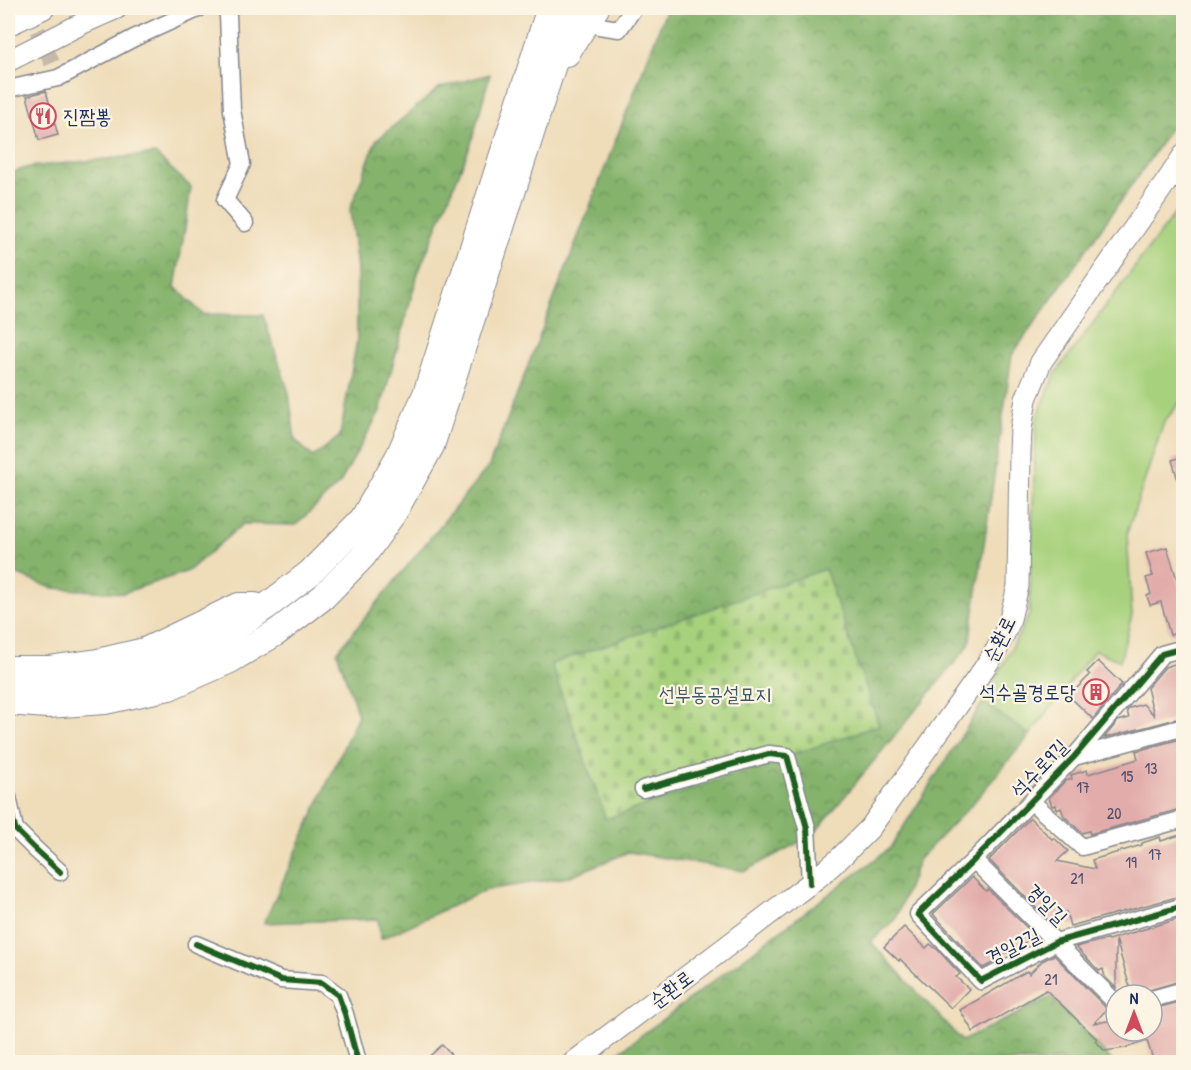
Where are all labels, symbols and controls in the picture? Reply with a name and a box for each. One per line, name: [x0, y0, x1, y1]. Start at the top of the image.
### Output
restaurant icon: 진짬뽕: [28, 101, 58, 131]
place label: 진짬뽕: [63, 102, 111, 129]
street label: 순환로: [976, 611, 1021, 666]
building icon: 석수골경로당: [1081, 677, 1111, 707]
place label: 석수골경로당: [979, 678, 1076, 705]
park label: 선부동공설묘지: [659, 680, 771, 707]
street label: 석수로9길: [1004, 732, 1073, 803]
house number: 13: [1145, 757, 1157, 779]
house number: 15: [1121, 765, 1134, 787]
house number: 17: [1076, 776, 1090, 798]
house number: 20: [1107, 802, 1121, 824]
house number: 17: [1148, 843, 1162, 865]
house number: 19: [1125, 851, 1137, 873]
house number: 21: [1070, 867, 1084, 889]
street label: 경일길: [1021, 877, 1074, 930]
street label: 경일2길: [981, 920, 1045, 971]
street label: 순환로: [643, 963, 698, 1014]
house number: 21: [1044, 968, 1058, 990]
north arrow: [1104, 983, 1164, 1043]
text: N: [1130, 987, 1139, 1009]

